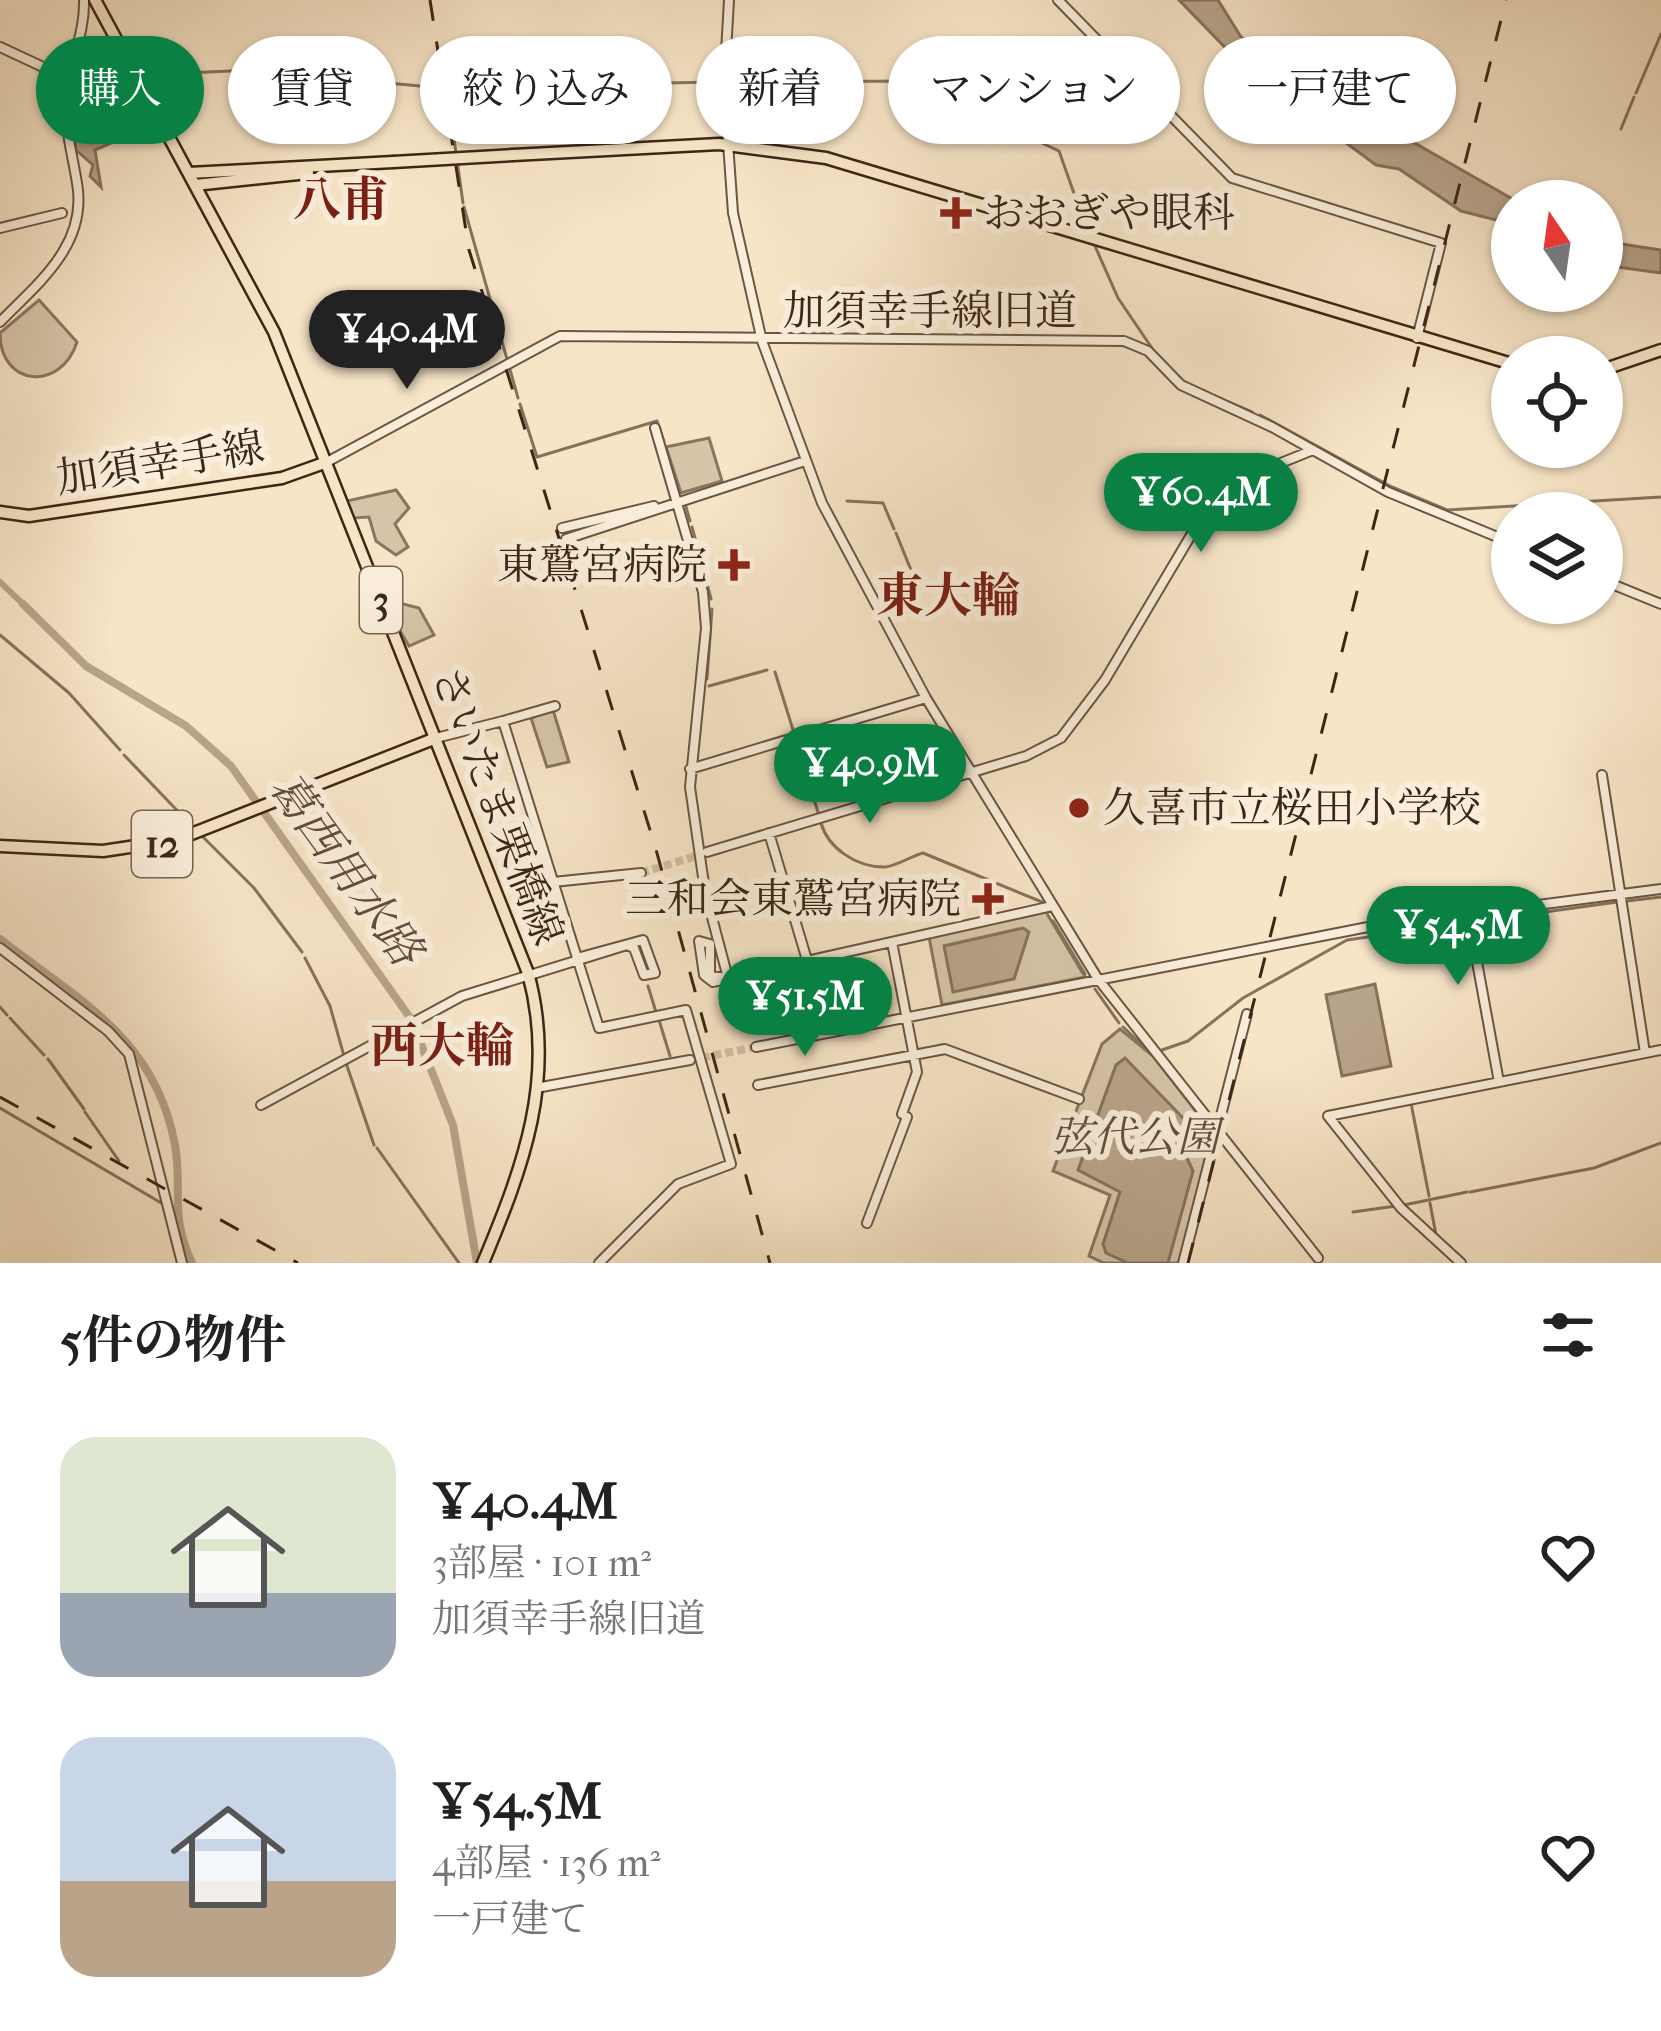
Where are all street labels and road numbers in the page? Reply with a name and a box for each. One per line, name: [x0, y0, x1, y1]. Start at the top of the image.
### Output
street label: 加須幸手線旧道: [783, 287, 1077, 336]
street label: 加須幸手線: [52, 422, 268, 504]
road number: 3: [360, 567, 402, 633]
street label: さいたま栗橋線: [421, 660, 573, 952]
road number: 12: [132, 811, 192, 877]

